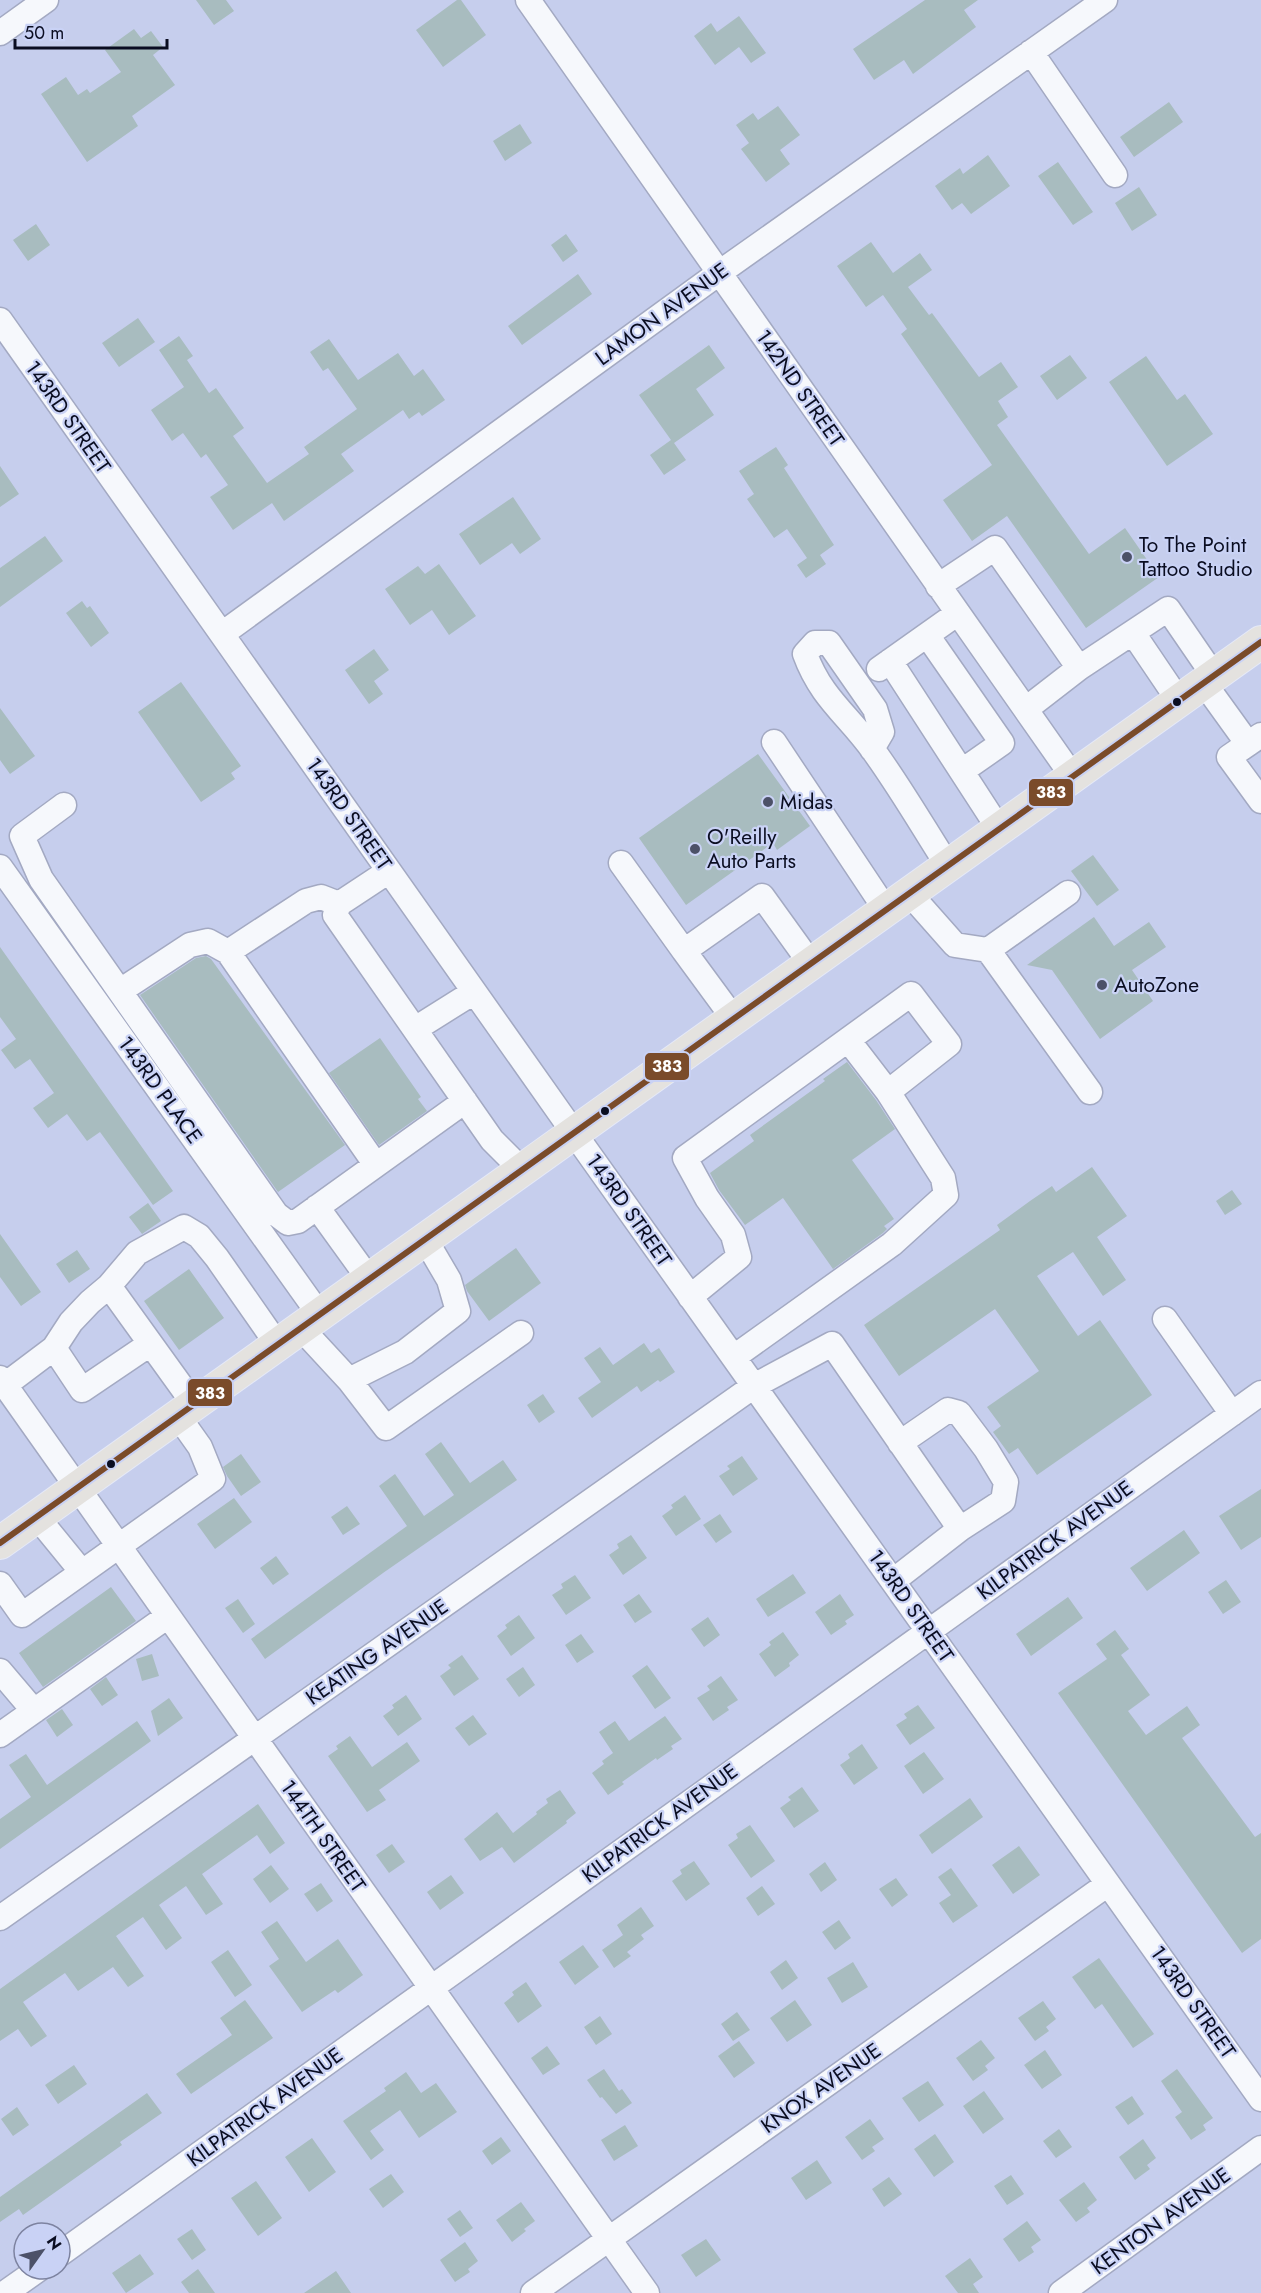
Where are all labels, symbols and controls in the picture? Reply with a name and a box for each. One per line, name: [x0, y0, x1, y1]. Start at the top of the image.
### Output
scale bar: [15, 12, 166, 50]
text: 50 m: [24, 20, 64, 46]
street label: LAMON AVENUE: [589, 255, 735, 373]
street label: 142ND STREET: [749, 324, 852, 453]
street label: 143RD STREET: [18, 355, 118, 480]
place label: To The Point Tattoo Studio: [1139, 530, 1253, 584]
marker: To The Point Tattoo Studio: [1120, 550, 1134, 564]
unlabelled marker: [1171, 696, 1183, 708]
street label: 143RD STREET: [299, 752, 399, 877]
line badge: 383: [1028, 778, 1074, 807]
text: 383: [1036, 781, 1066, 804]
place label: Midas: [780, 787, 833, 817]
marker: Midas: [761, 795, 775, 809]
place label: O'Reilly Auto Parts: [707, 822, 796, 876]
marker: O'Reilly Auto Parts: [688, 842, 702, 856]
place label: AutoZone: [1114, 970, 1199, 1000]
marker: AutoZone: [1095, 978, 1109, 992]
street label: 143RD PLACE: [111, 1030, 209, 1150]
line badge: 383: [644, 1052, 690, 1081]
text: 383: [652, 1055, 682, 1078]
unlabelled marker: [599, 1105, 611, 1117]
street label: 143RD STREET: [579, 1148, 679, 1273]
line badge: 383: [187, 1378, 233, 1407]
text: 383: [195, 1382, 225, 1405]
unlabelled marker: [105, 1458, 117, 1470]
street label: KILPATRICK AVENUE: [971, 1473, 1139, 1607]
street label: 143RD STREET: [861, 1544, 961, 1669]
street label: KEATING AVENUE: [300, 1592, 454, 1712]
street label: KILPATRICK AVENUE: [576, 1756, 744, 1890]
street label: 144TH STREET: [273, 1774, 373, 1898]
street label: 143RD STREET: [1143, 1940, 1243, 2065]
street label: KNOX AVENUE: [755, 2036, 887, 2140]
street label: KILPATRICK AVENUE: [181, 2040, 349, 2174]
street label: KENTON AVENUE: [1085, 2160, 1237, 2282]
north arrow: [12, 2221, 72, 2281]
text: N: [41, 2231, 67, 2255]

